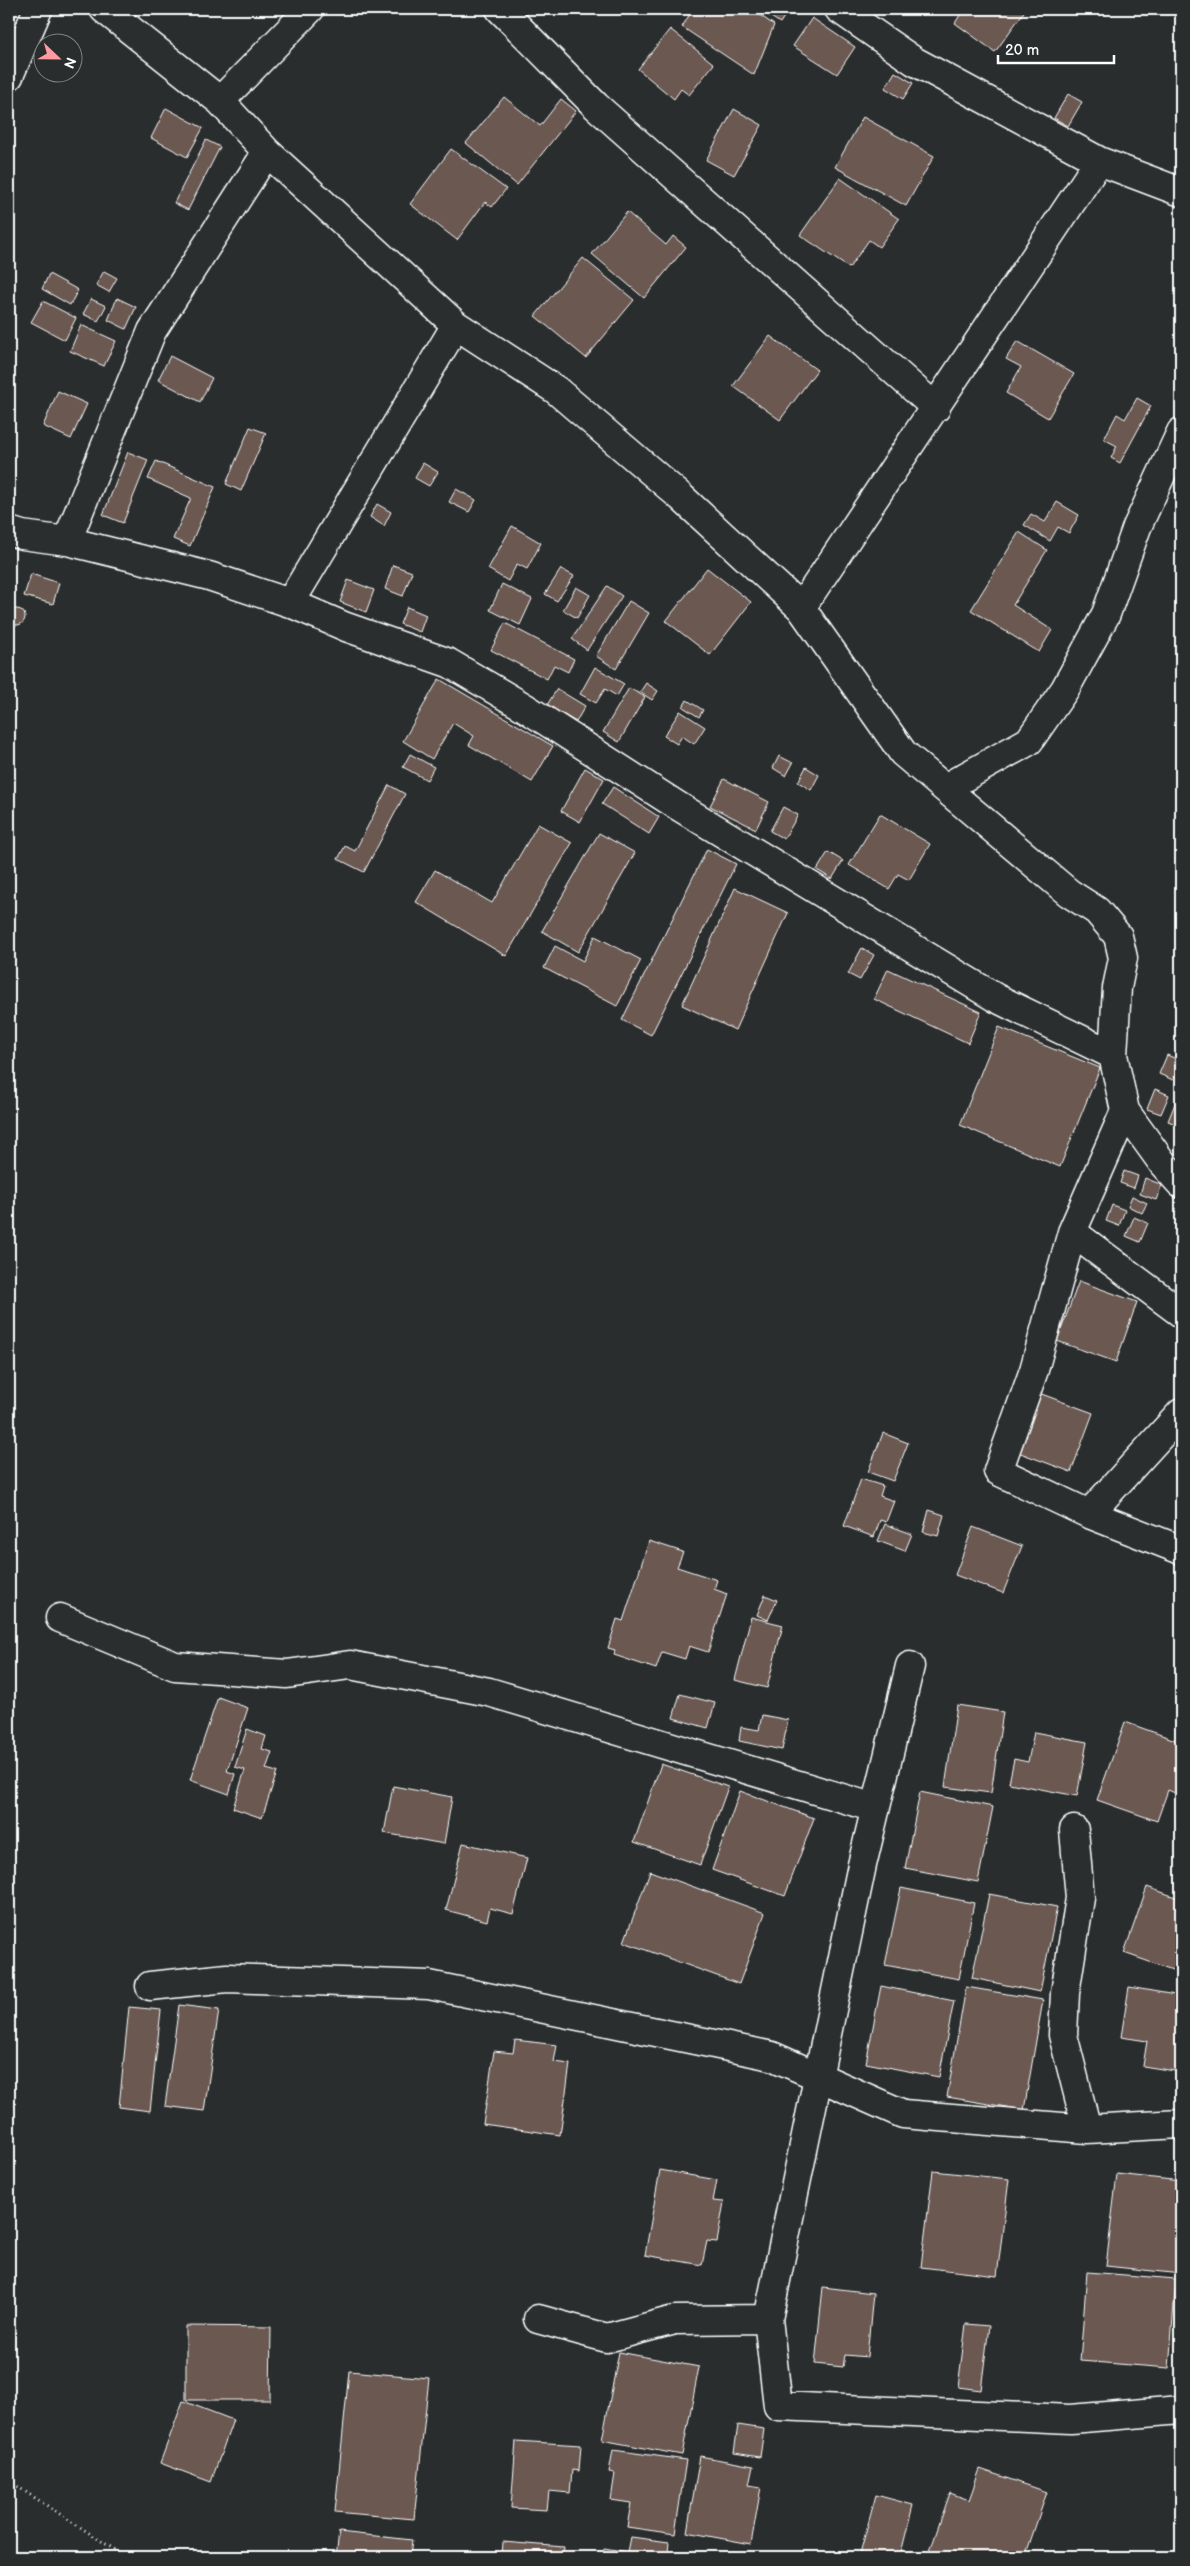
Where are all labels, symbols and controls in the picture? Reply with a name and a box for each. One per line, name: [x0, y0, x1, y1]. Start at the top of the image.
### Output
north arrow: [32, 32, 82, 82]
scale bar: [998, 32, 1114, 64]
text: 20 m: [1005, 41, 1039, 60]
text: N: [60, 55, 79, 71]

